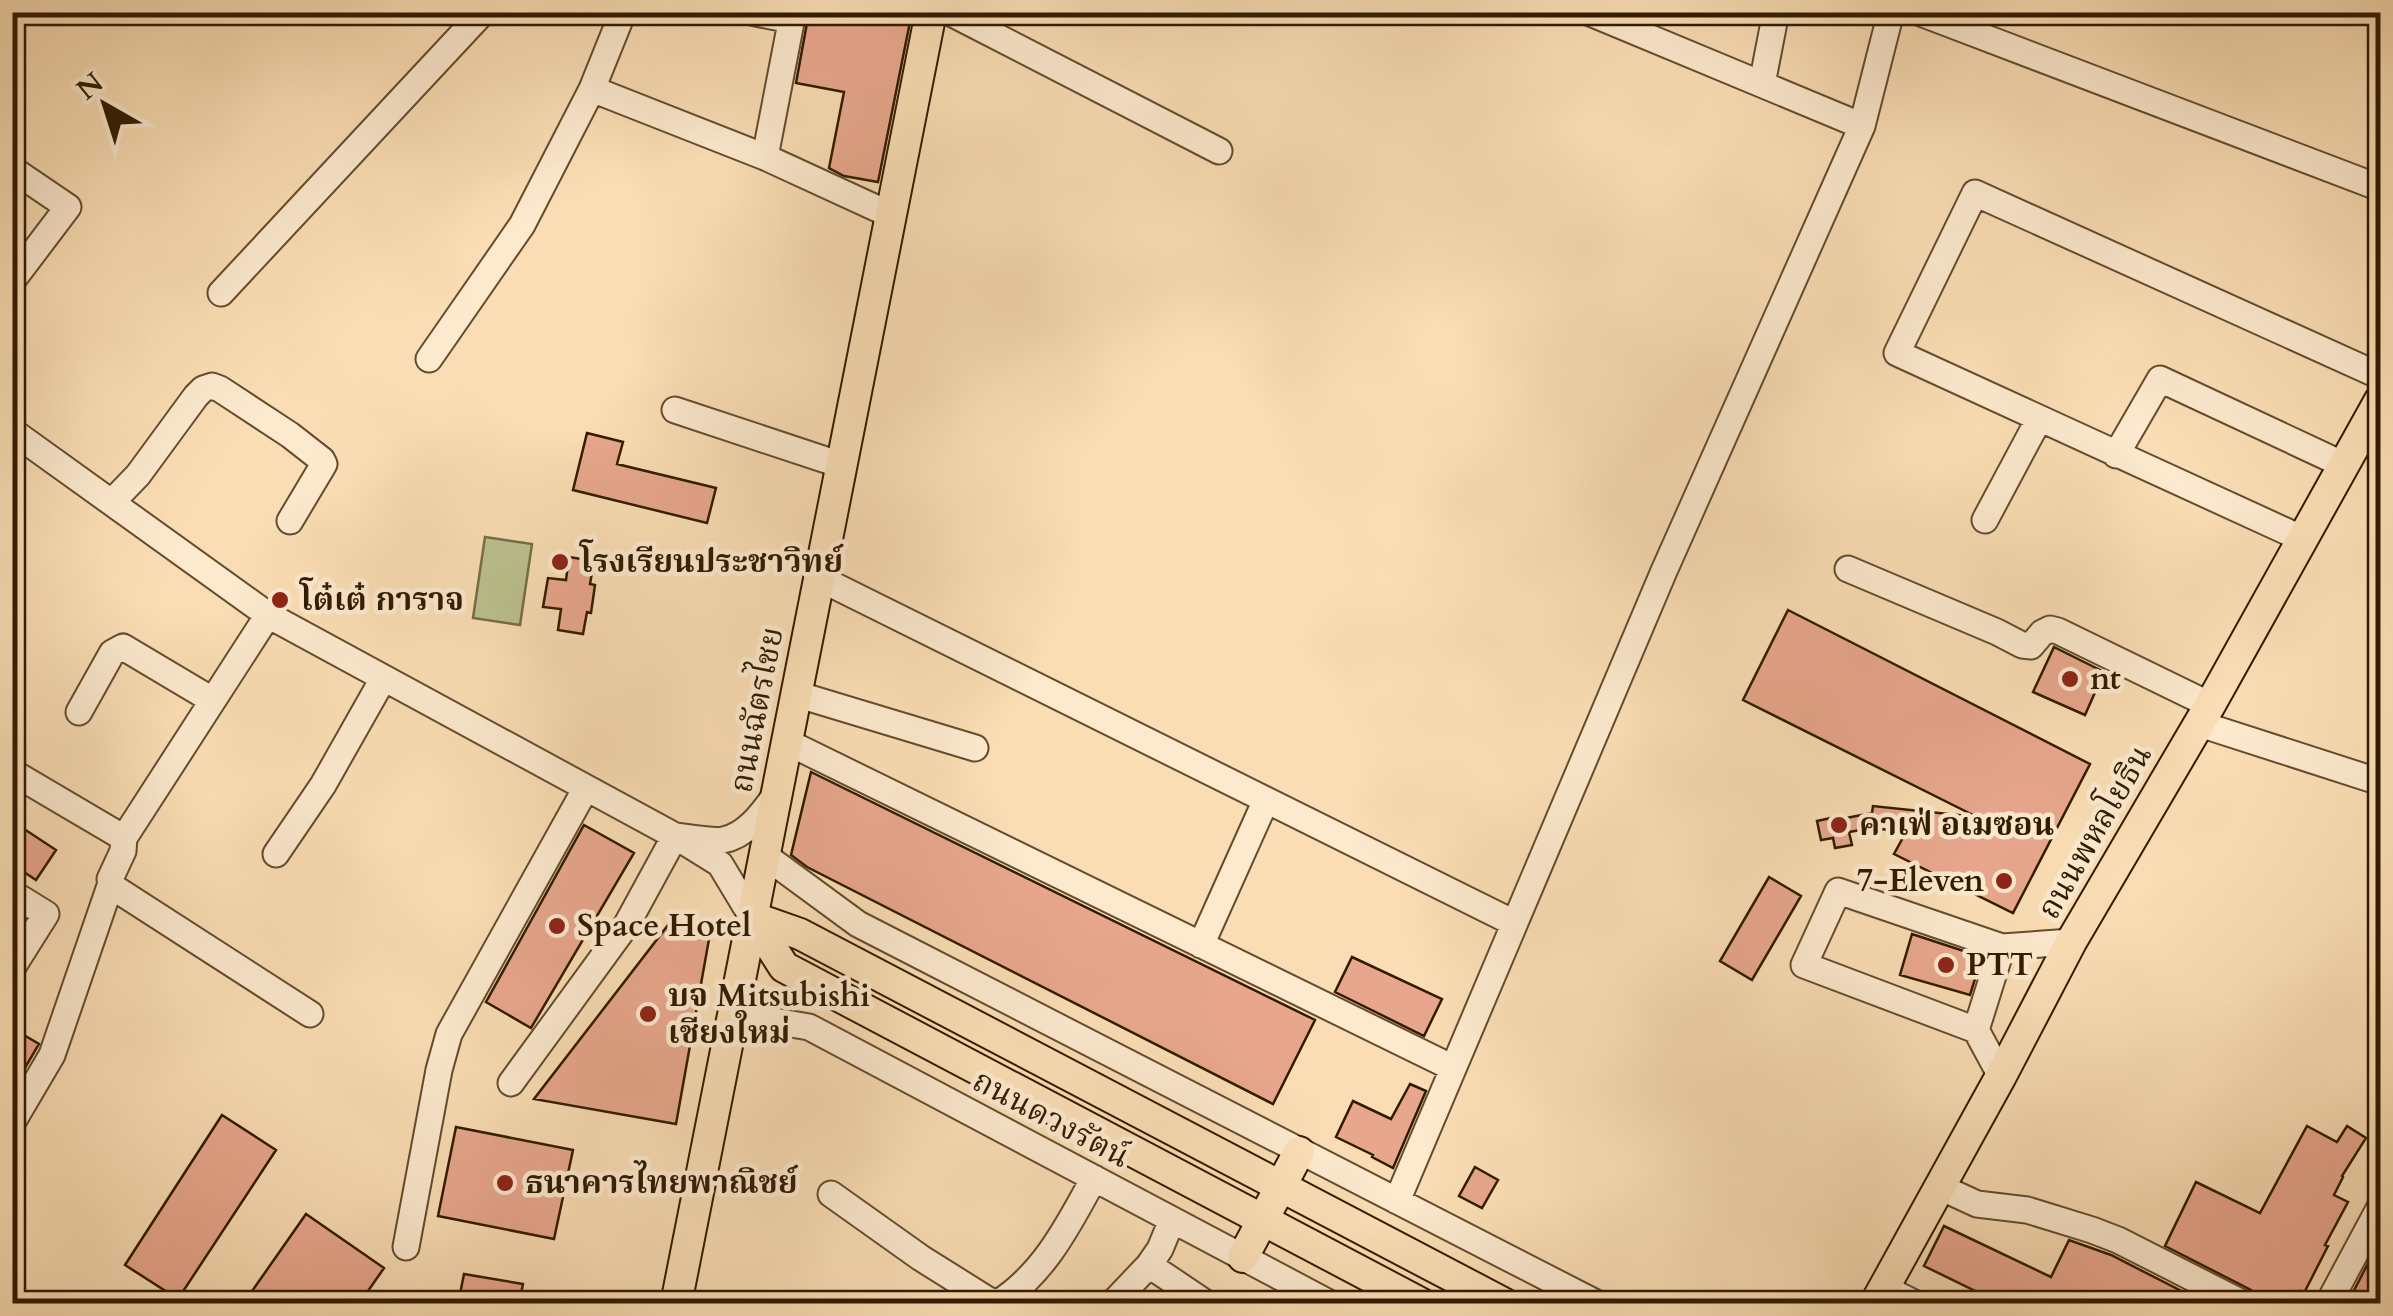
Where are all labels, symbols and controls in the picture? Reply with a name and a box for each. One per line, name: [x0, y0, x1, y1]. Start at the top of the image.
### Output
north arrow: [55, 55, 155, 155]
text: N: [68, 64, 111, 109]
place label: โรงเรียนประชาวิทย์: [579, 539, 844, 584]
marker: โรงเรียนประชาวิทย์: [549, 551, 571, 573]
place label: โต๋เต๋ การาจ: [299, 577, 464, 622]
marker: โต๋เต๋ การาจ: [269, 589, 291, 611]
street label: ถนนฉัตรไชย: [718, 623, 795, 797]
place label: nt: [2090, 657, 2121, 701]
marker: nt: [2059, 668, 2081, 690]
street label: ถนนพหลโยธิน: [2026, 736, 2163, 927]
place label: คาเฟ่ อเมซอน: [1859, 803, 2054, 847]
marker: คาเฟ่ อเมซอน: [1828, 814, 1850, 836]
place label: 7-Eleven: [1857, 859, 1984, 903]
marker: 7-Eleven: [1993, 870, 2015, 892]
place label: Space Hotel: [577, 904, 751, 948]
marker: Space Hotel: [546, 915, 568, 937]
place label: PTT: [1966, 943, 2033, 987]
marker: PTT: [1935, 954, 1957, 976]
place label: บจ Mitsubishi เชียงใหม่: [668, 974, 870, 1055]
marker: บจ Mitsubishi เชียงใหม่: [637, 1003, 659, 1025]
street label: ถนนดวงรัตน์: [965, 1059, 1137, 1179]
place label: ธนาคารไทยพาณิชย์: [525, 1160, 799, 1205]
marker: ธนาคารไทยพาณิชย์: [494, 1172, 516, 1194]

